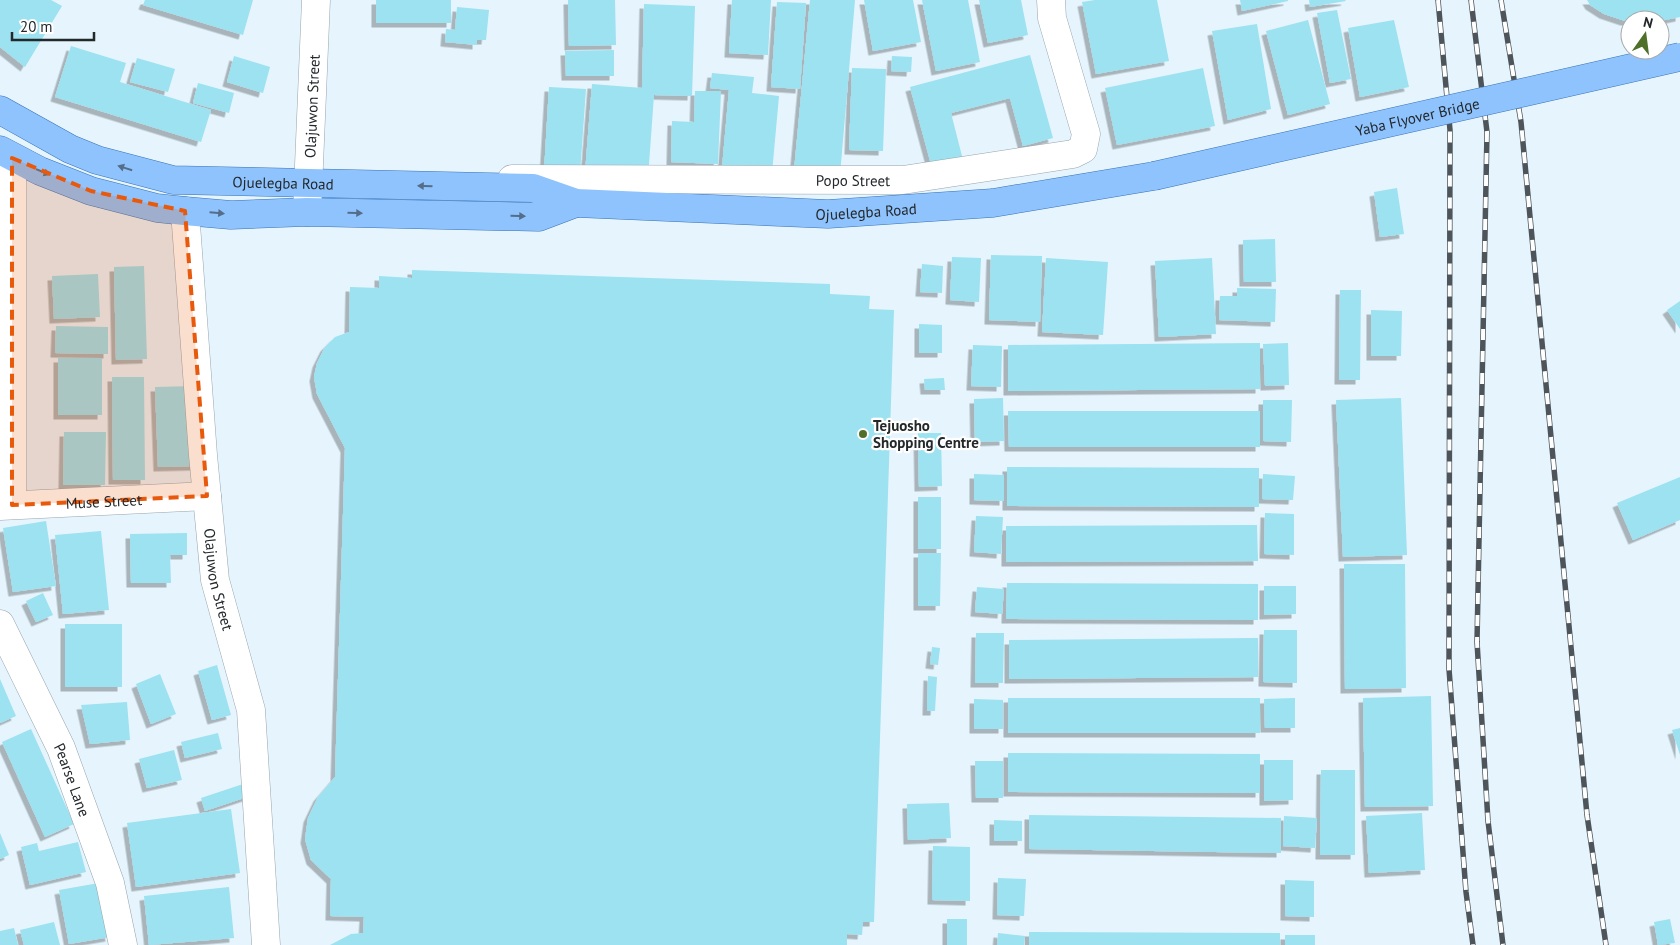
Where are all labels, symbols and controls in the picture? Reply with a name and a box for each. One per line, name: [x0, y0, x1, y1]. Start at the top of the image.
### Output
scale bar: [12, 10, 95, 42]
north arrow: [1620, 10, 1670, 60]
text: N: [1642, 13, 1655, 32]
text: 20 m: [20, 17, 53, 36]
street label: Olajuwon Street: [300, 54, 323, 158]
street label: Yaba Flyover Bridge: [1353, 93, 1481, 140]
one-way arrow: [118, 164, 133, 172]
one-way arrow: [36, 169, 50, 177]
street label: Popo Street: [816, 170, 890, 189]
street label: Ojuelegba Road: [232, 172, 334, 193]
one-way arrow: [417, 181, 433, 189]
street label: Ojuelegba Road: [815, 199, 917, 224]
one-way arrow: [348, 209, 364, 217]
one-way arrow: [210, 210, 226, 218]
one-way arrow: [510, 213, 526, 221]
place label: Tejuosho Shopping Centre: [873, 416, 979, 452]
marker: Tejuosho Shopping Centre: [857, 428, 869, 440]
street label: Muse Street: [65, 490, 142, 512]
street label: Olajuwon Street: [201, 527, 238, 632]
street label: Pearse Lane: [50, 740, 95, 819]

